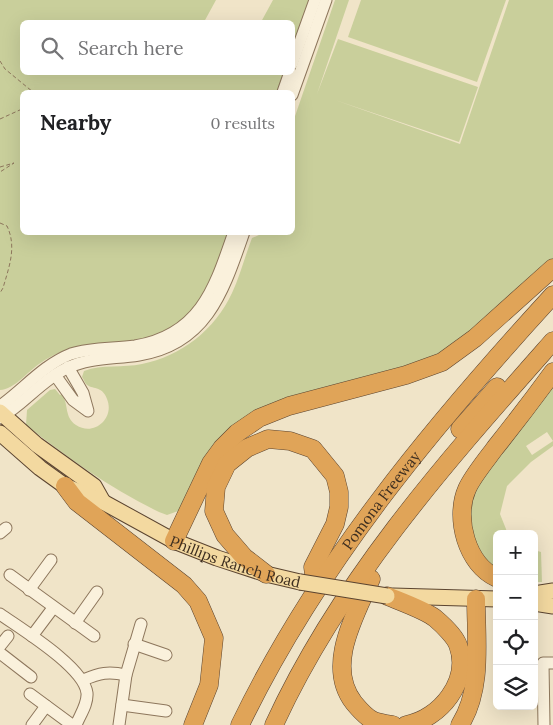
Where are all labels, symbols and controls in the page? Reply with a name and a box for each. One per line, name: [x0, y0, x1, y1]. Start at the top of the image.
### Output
search box: [20, 20, 295, 75]
icon: search: [38, 34, 66, 62]
text: Search here: [78, 36, 184, 60]
text: Nearby: [40, 109, 111, 136]
text: 0 results: [210, 113, 275, 133]
street label: Pomona Freeway: [337, 447, 424, 553]
map controls: [493, 530, 538, 710]
button: +: [493, 530, 538, 575]
street label: Phillips Ranch Road: [167, 531, 303, 591]
button: −: [493, 575, 538, 620]
button: locate: [493, 620, 538, 665]
button: layers: [493, 665, 538, 710]

